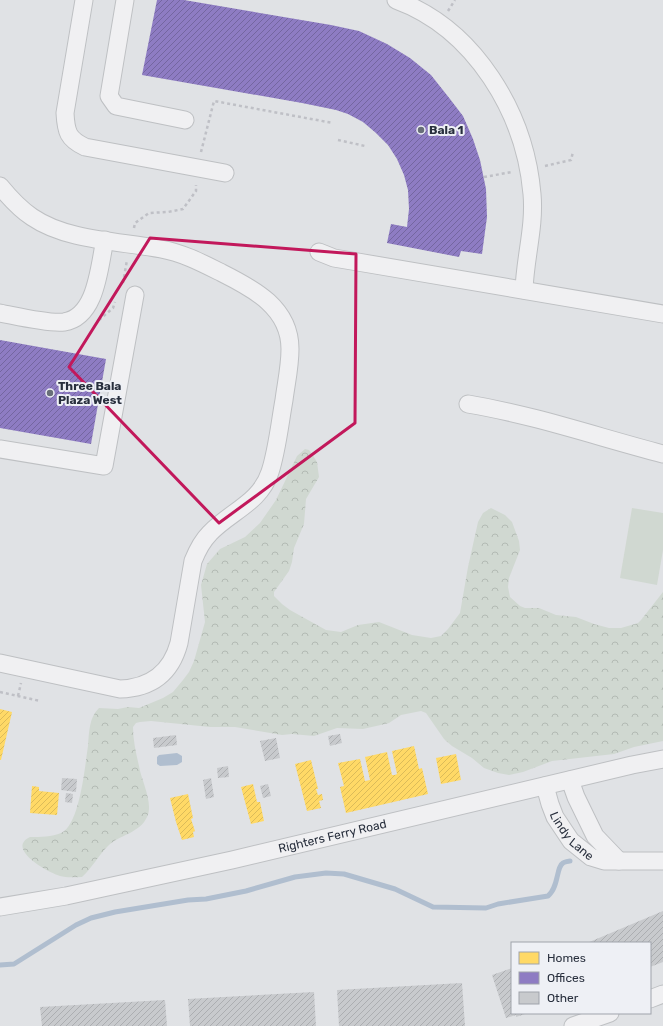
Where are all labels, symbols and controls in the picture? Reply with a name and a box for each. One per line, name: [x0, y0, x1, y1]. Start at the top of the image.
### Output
place label: Bala 1: [429, 123, 464, 137]
marker: Bala 1: [416, 125, 426, 135]
place label: Three Bala Plaza West: [58, 379, 122, 407]
marker: Three Bala Plaza West: [45, 388, 55, 398]
street label: Lindy Lane: [547, 810, 597, 863]
street label: Righters Ferry Road: [277, 817, 388, 856]
legend: [511, 942, 651, 1014]
text: Homes: [547, 951, 586, 965]
text: Offices: [547, 971, 585, 985]
text: Other: [547, 991, 579, 1005]

